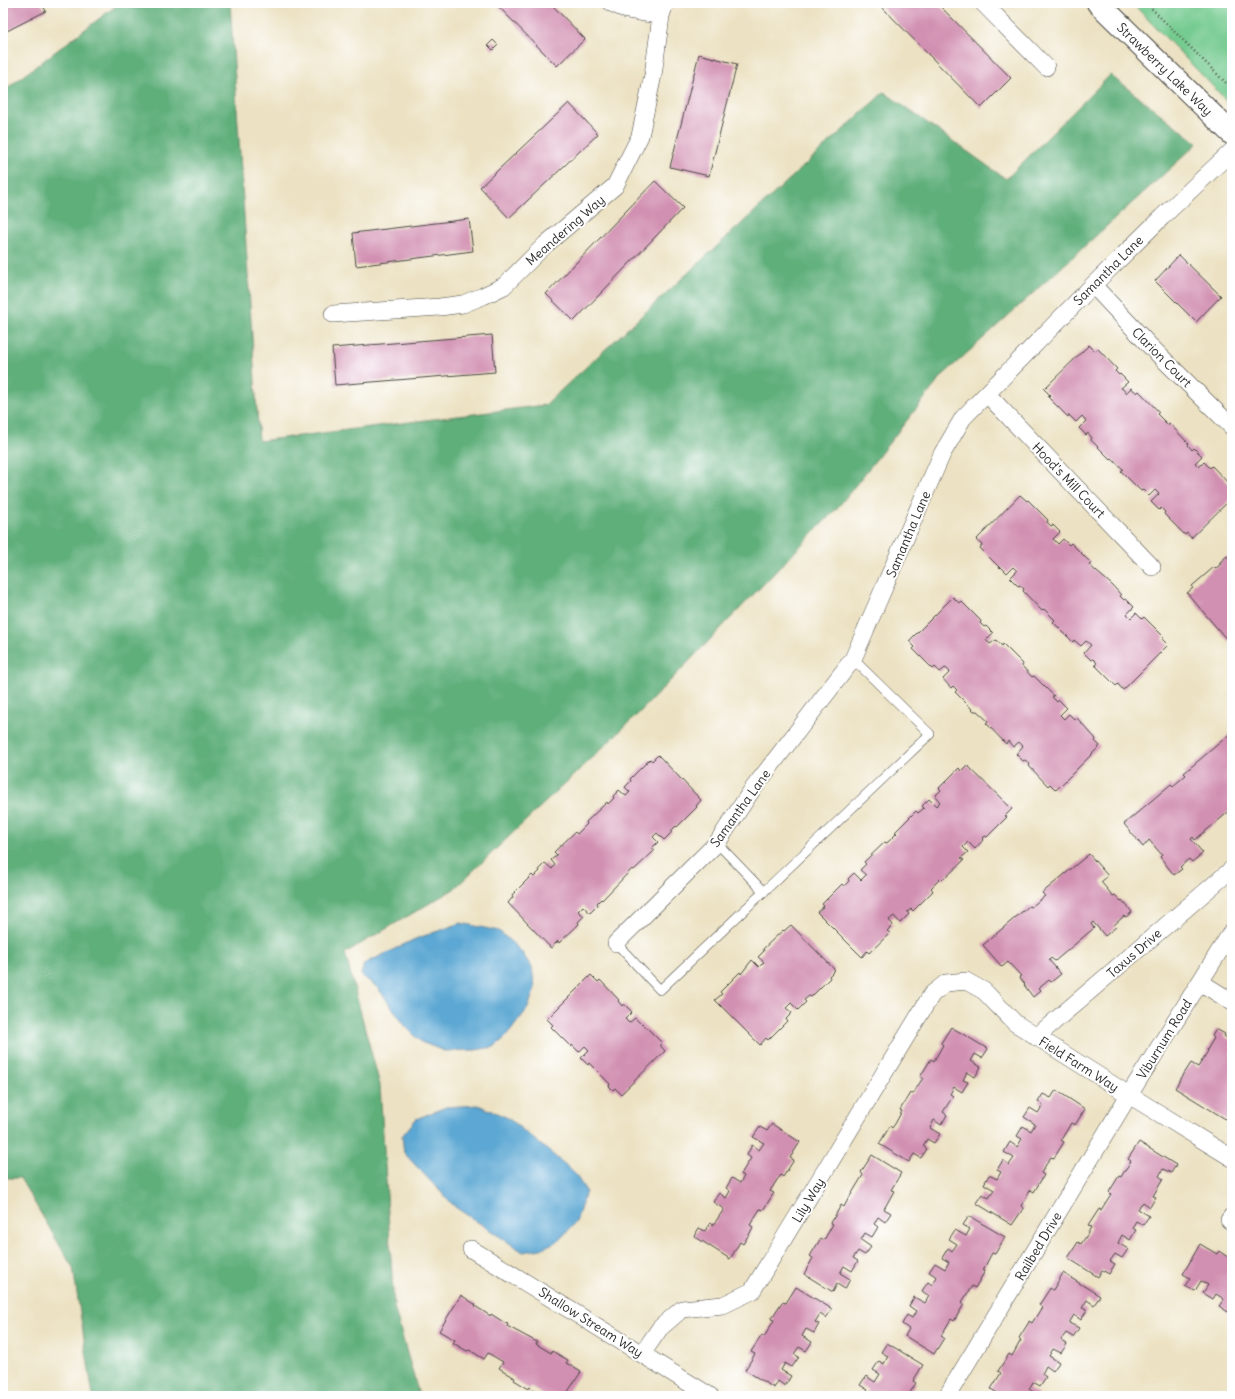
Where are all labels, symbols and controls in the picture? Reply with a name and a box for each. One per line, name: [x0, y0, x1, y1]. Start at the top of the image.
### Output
street label: Strawberry Lake Way: [1113, 19, 1216, 119]
street label: Meandering Way: [522, 191, 608, 269]
street label: Samantha Lane: [1070, 232, 1147, 309]
street label: Clarion Court: [1128, 324, 1196, 391]
street label: Hood's Mill Court: [1028, 439, 1109, 522]
street label: Samantha Lane: [883, 488, 934, 580]
street label: Samantha Lane: [706, 766, 774, 851]
street label: Taxus Drive: [1103, 925, 1165, 982]
street label: Viburnum Road: [1133, 996, 1196, 1082]
street label: Field Farm Way: [1036, 1033, 1122, 1096]
street label: Lily Way: [788, 1175, 828, 1226]
street label: Railbed Drive: [1011, 1209, 1066, 1284]
street label: Shallow Stream Way: [535, 1283, 646, 1361]

